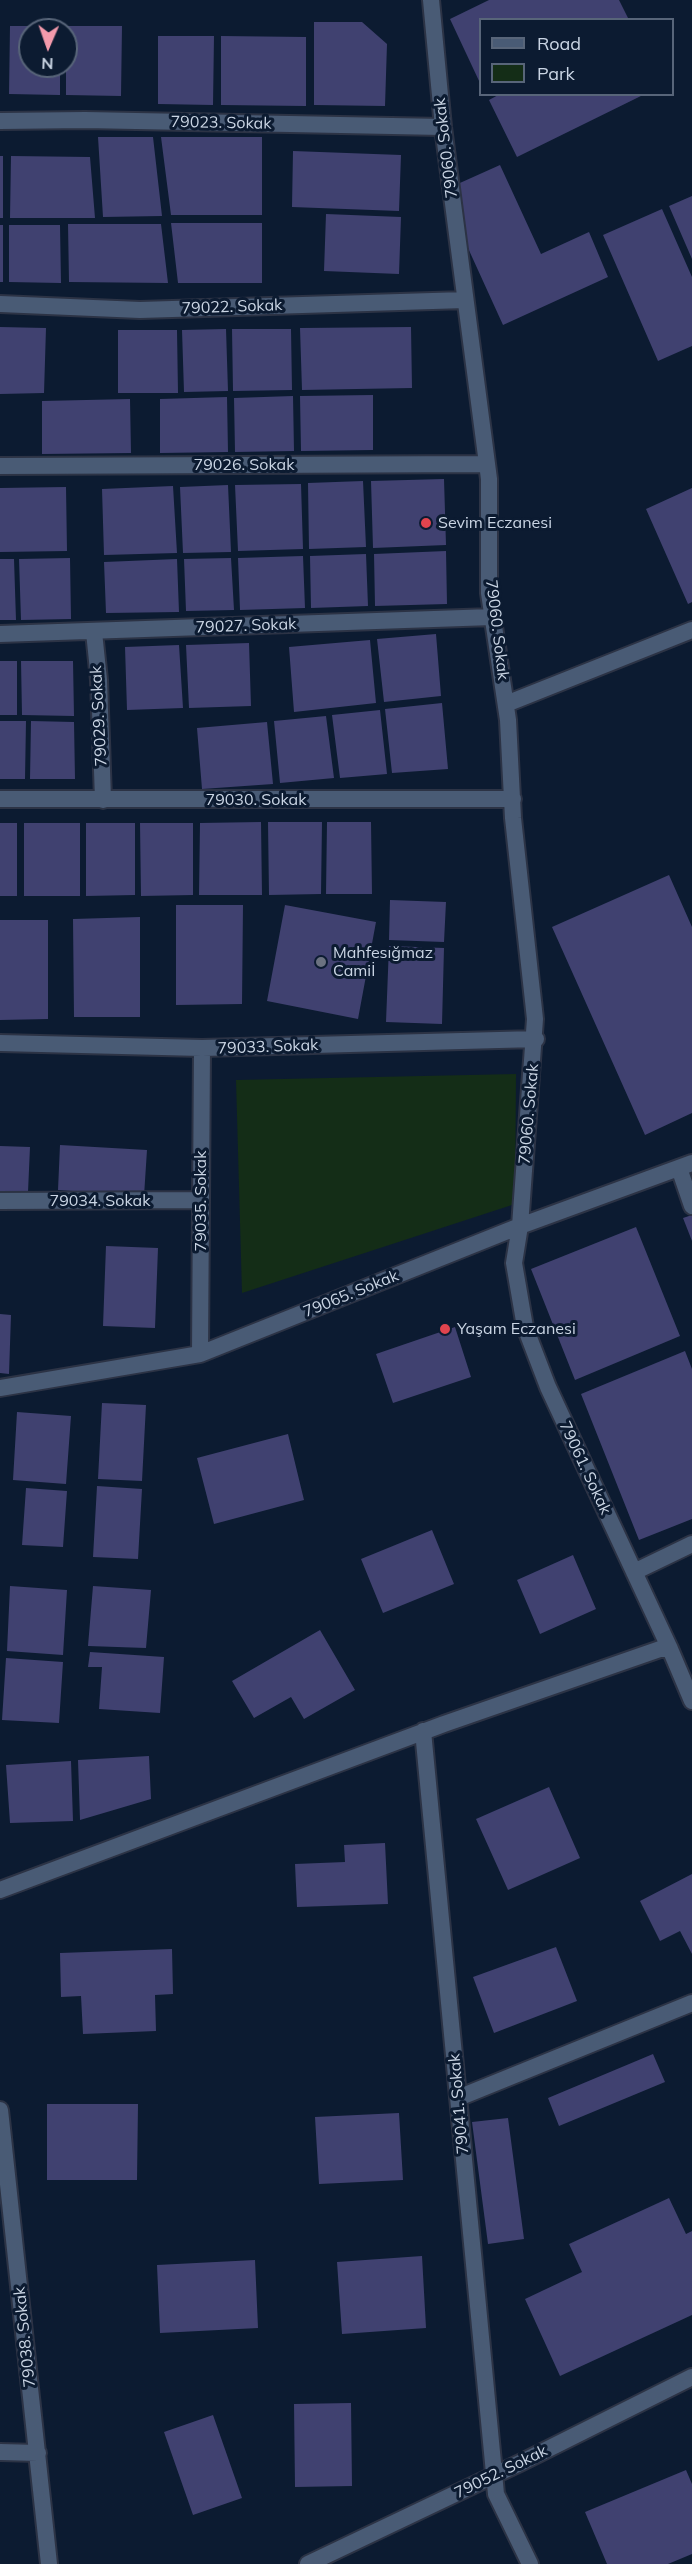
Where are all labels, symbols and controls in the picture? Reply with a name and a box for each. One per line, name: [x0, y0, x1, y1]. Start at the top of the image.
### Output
north arrow: [18, 18, 78, 78]
legend: [479, 18, 674, 96]
text: Road: [537, 32, 581, 55]
text: N: [41, 54, 54, 74]
text: Park: [537, 62, 575, 85]
street label: 79060. Sokak: [430, 97, 462, 199]
street label: 79023. Sokak: [170, 113, 272, 133]
street label: 79022. Sokak: [181, 296, 283, 318]
street label: 79026. Sokak: [194, 455, 294, 475]
place label: Sevim Eczanesi: [438, 513, 552, 533]
marker: Sevim Eczanesi: [419, 516, 433, 530]
street label: 79060. Sokak: [481, 579, 513, 681]
street label: 79027. Sokak: [195, 615, 297, 637]
street label: 79029. Sokak: [87, 665, 111, 767]
street label: 79030. Sokak: [206, 790, 306, 810]
place label: Mahfesığmaz Camiİ: [333, 943, 433, 981]
marker: Mahfesığmaz Camiİ: [314, 955, 328, 969]
street label: 79033. Sokak: [217, 1036, 319, 1058]
street label: 79060. Sokak: [515, 1063, 543, 1165]
street label: 79035. Sokak: [191, 1151, 211, 1251]
street label: 79034. Sokak: [50, 1191, 150, 1211]
street label: 79065. Sokak: [301, 1266, 401, 1322]
place label: Yaşam Eczanesi: [457, 1319, 576, 1339]
marker: Yaşam Eczanesi: [438, 1322, 452, 1336]
street label: 79061. Sokak: [555, 1418, 615, 1518]
street label: 79041. Sokak: [445, 2053, 473, 2155]
street label: 79038. Sokak: [10, 2286, 40, 2388]
street label: 79052. Sokak: [451, 2441, 551, 2503]

